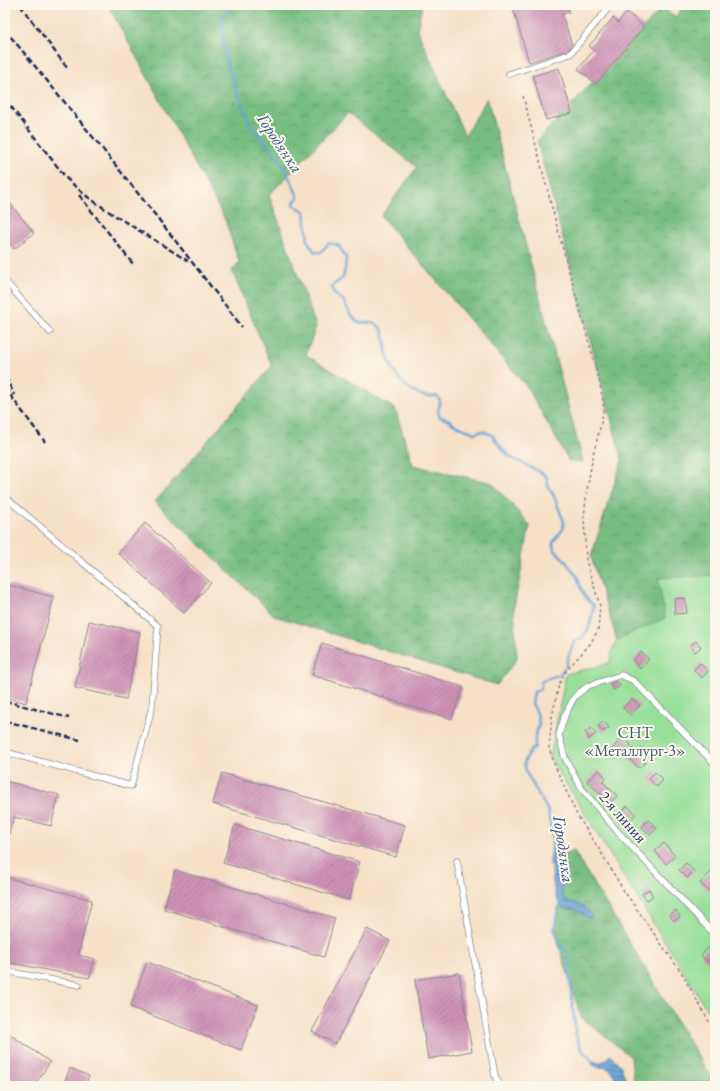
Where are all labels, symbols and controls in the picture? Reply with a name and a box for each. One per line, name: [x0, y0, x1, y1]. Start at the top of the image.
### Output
water label: Городянка: [251, 108, 308, 177]
park label: СНТ «Металлург-3»: [585, 722, 685, 761]
street label: 2-я линия: [595, 787, 651, 847]
water label: Городянка: [548, 813, 580, 884]

